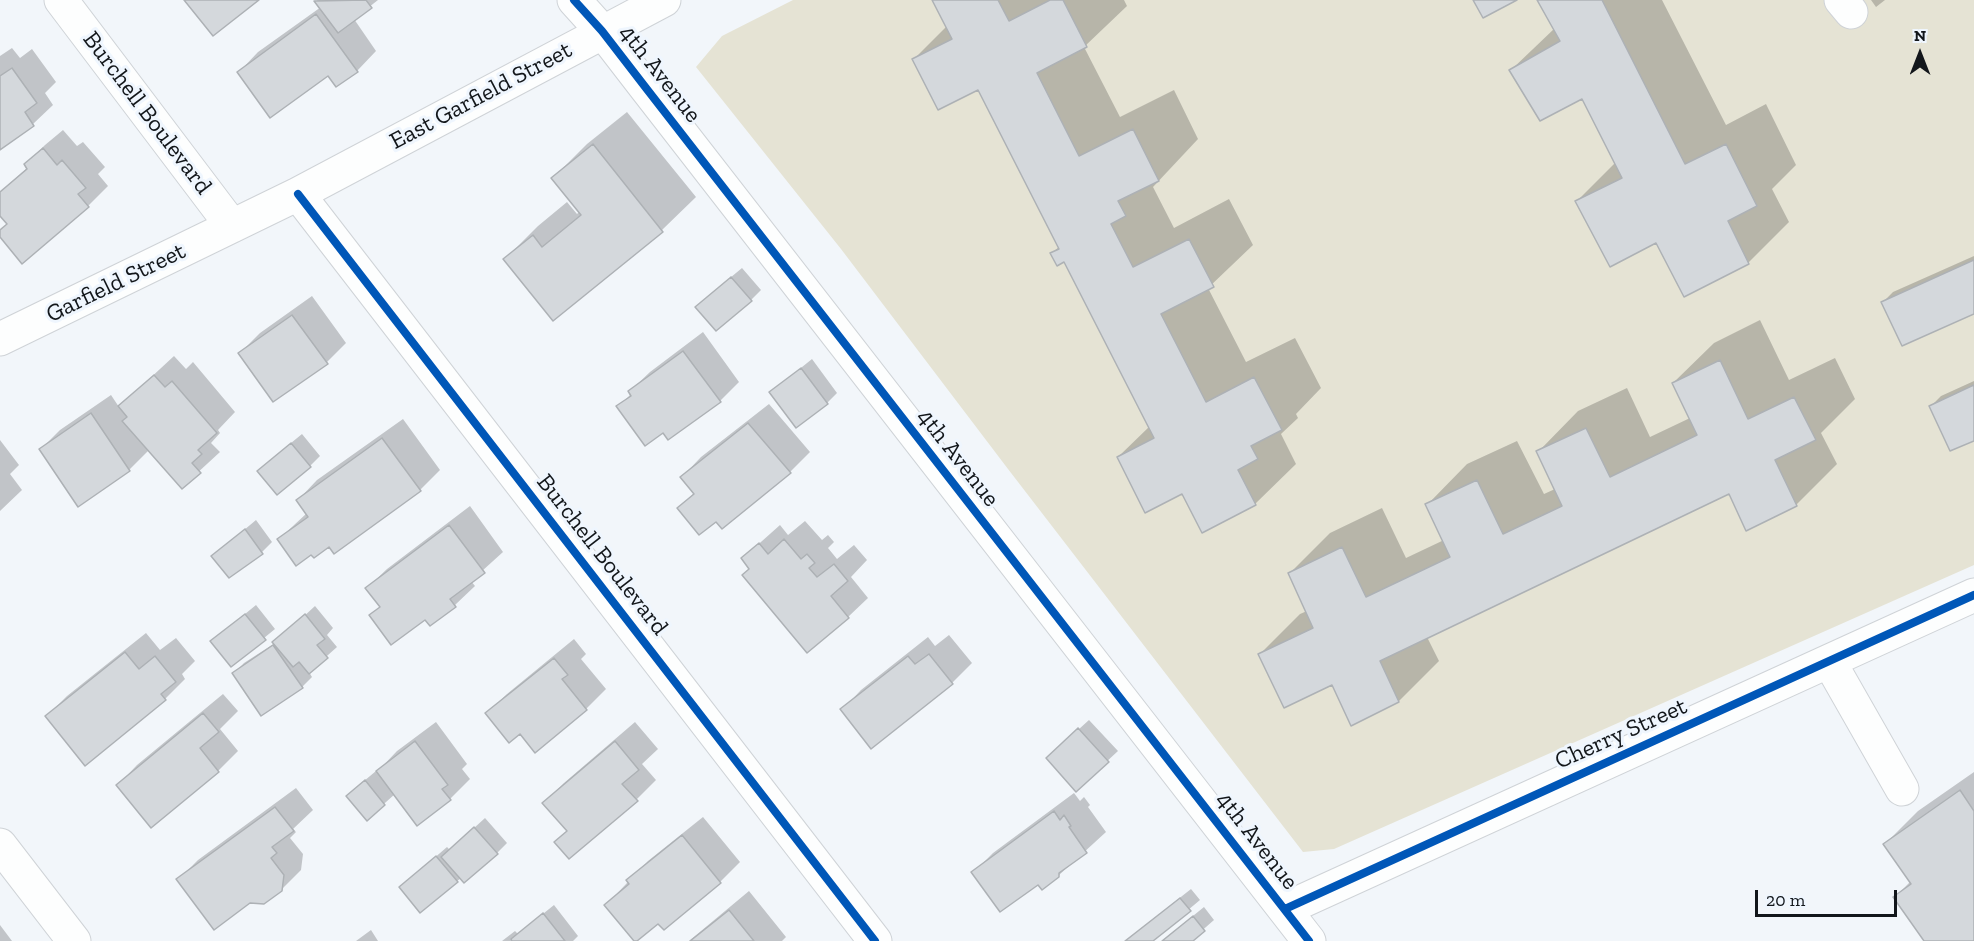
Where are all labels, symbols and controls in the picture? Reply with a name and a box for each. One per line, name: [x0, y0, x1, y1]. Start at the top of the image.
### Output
street label: 4th Avenue: [613, 19, 707, 129]
north arrow: [1890, 24, 1950, 84]
street label: Burchell Boulevard: [76, 26, 218, 200]
text: N: [1914, 26, 1926, 45]
street label: East Garfield Street: [385, 36, 577, 156]
street label: Garfield Street: [42, 237, 190, 329]
street label: 4th Avenue: [911, 403, 1005, 513]
street label: Burchell Boulevard: [530, 469, 674, 641]
street label: Cherry Street: [1551, 692, 1691, 776]
street label: 4th Avenue: [1210, 786, 1304, 896]
scale bar: [1758, 878, 1900, 916]
text: 20 m: [1766, 889, 1805, 911]

